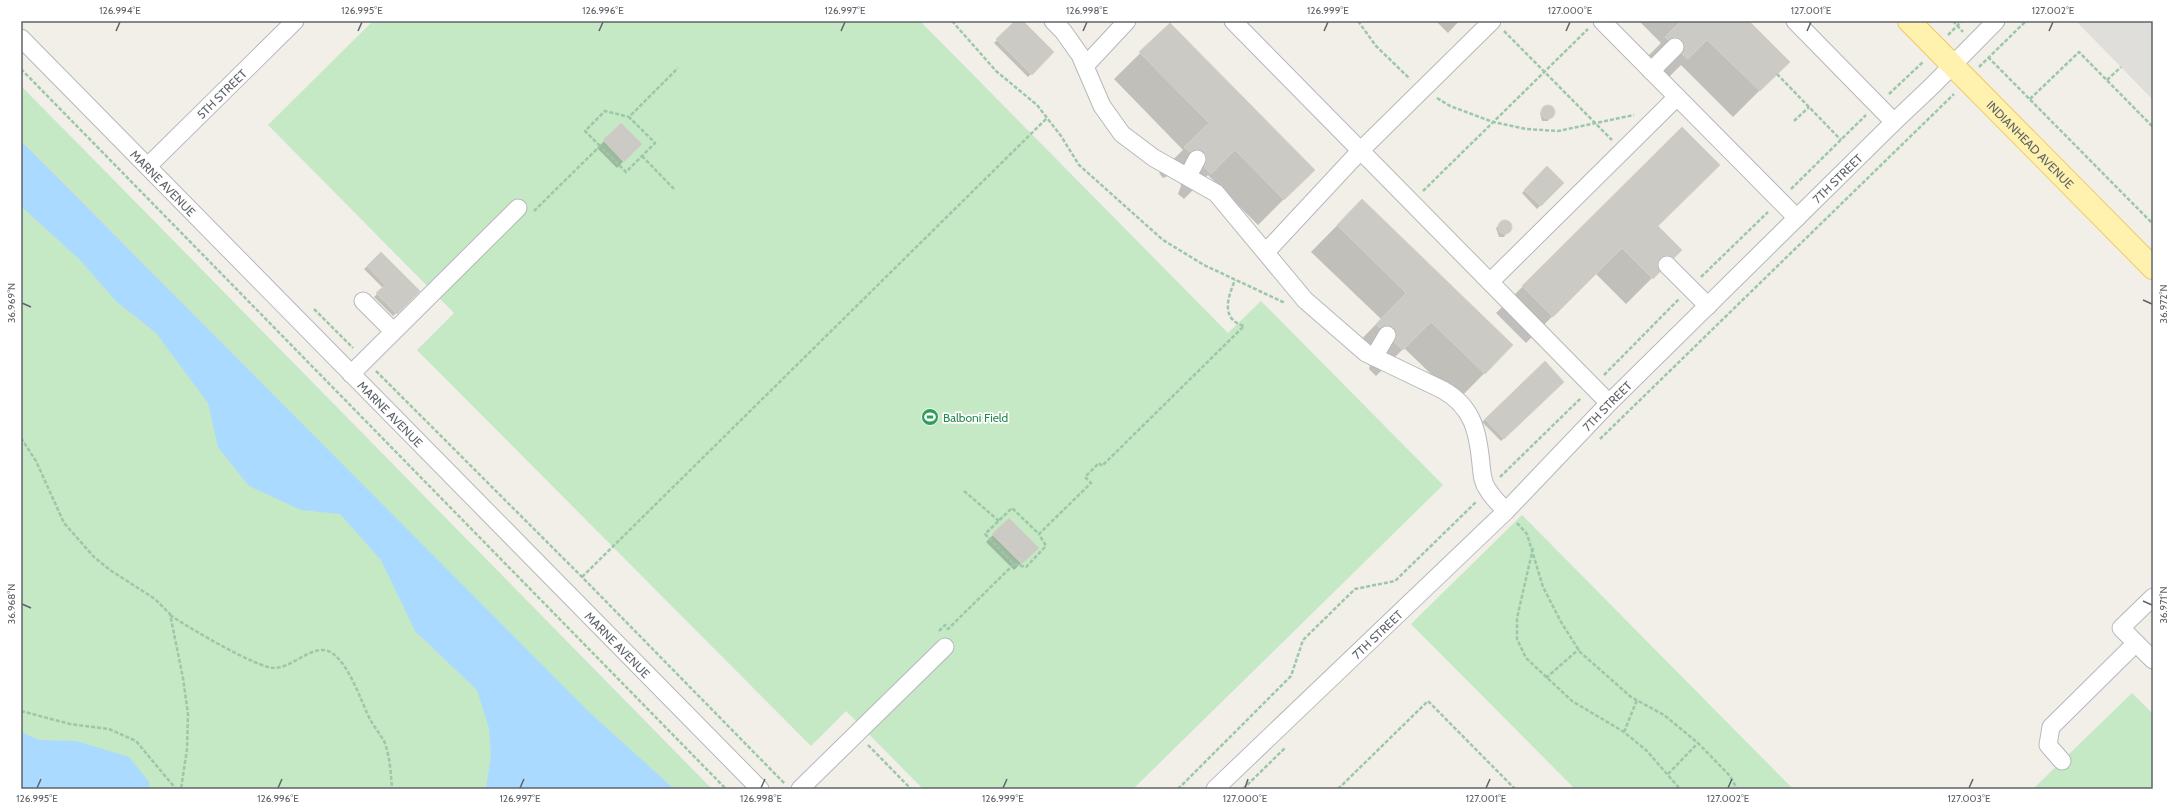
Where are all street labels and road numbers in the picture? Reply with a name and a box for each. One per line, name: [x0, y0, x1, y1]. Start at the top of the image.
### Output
street label: 5TH STREET: [193, 65, 250, 122]
street label: INDIANHEAD AVENUE: [1984, 97, 2078, 191]
street label: MARNE AVENUE: [128, 146, 199, 219]
street label: 7TH STREET: [1809, 150, 1866, 206]
street label: MARNE AVENUE: [355, 377, 427, 450]
street label: 7TH STREET: [1579, 377, 1635, 434]
street label: 7TH STREET: [1349, 606, 1406, 662]
street label: MARNE AVENUE: [582, 608, 654, 681]

